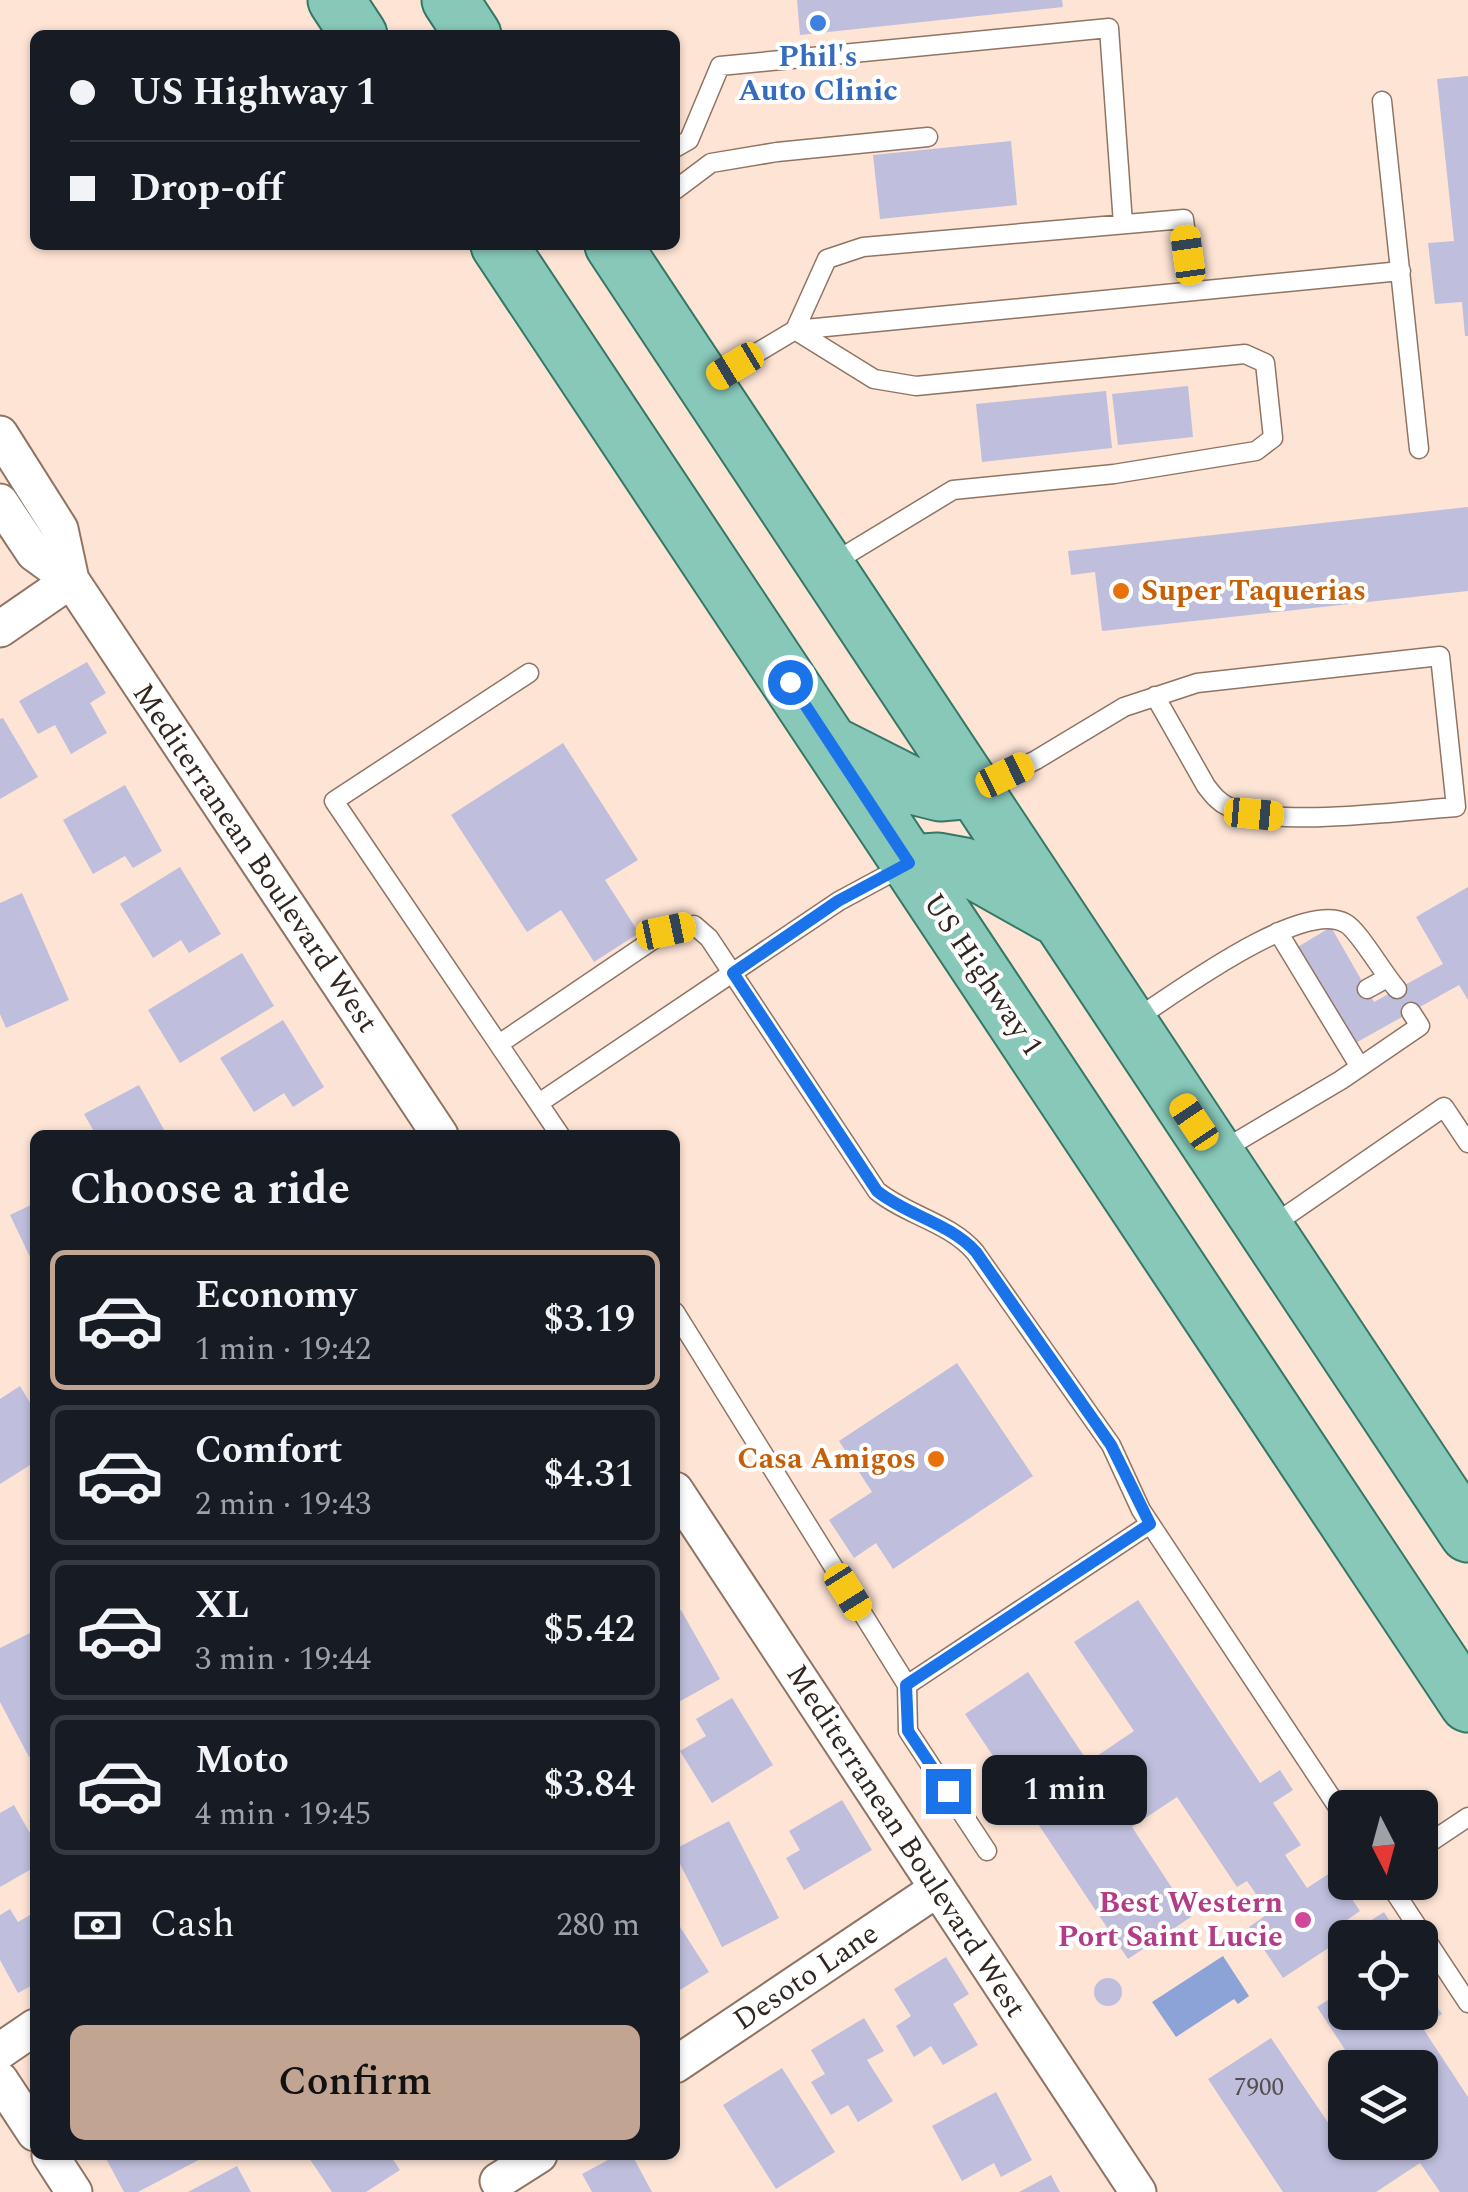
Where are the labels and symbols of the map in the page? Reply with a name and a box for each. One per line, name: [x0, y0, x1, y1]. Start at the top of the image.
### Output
marker: Phil's Auto Clinic: [807, 12, 829, 34]
place label: Phil's Auto Clinic: [738, 34, 898, 114]
car: [1169, 223, 1207, 287]
car: [702, 338, 768, 394]
place label: Super Taquerias: [1141, 568, 1366, 614]
marker: Super Taquerias: [1110, 580, 1132, 602]
route start: [768, 660, 813, 705]
street label: Mediterranean Boulevard West: [120, 674, 390, 1042]
car: [971, 748, 1039, 802]
car: [1223, 796, 1285, 832]
street label: US Highway 1: [911, 884, 1055, 1066]
car: [634, 910, 698, 952]
car: [1165, 1089, 1223, 1155]
place label: Casa Amigos: [737, 1436, 916, 1482]
marker: Casa Amigos: [925, 1448, 947, 1470]
car: [819, 1559, 877, 1625]
street label: Mediterranean Boulevard West: [774, 1655, 1038, 2027]
callout: 1 min: [983, 1756, 1148, 1826]
route end: [926, 1769, 971, 1814]
north arrow: [1328, 1790, 1438, 1900]
place label: Best Western Port Saint Lucie: [1058, 1880, 1283, 1960]
marker: Best Western Port Saint Lucie: [1292, 1909, 1314, 1931]
street label: Desoto Lane: [724, 1911, 888, 2043]
house number: 7900: [1234, 2069, 1284, 2107]

